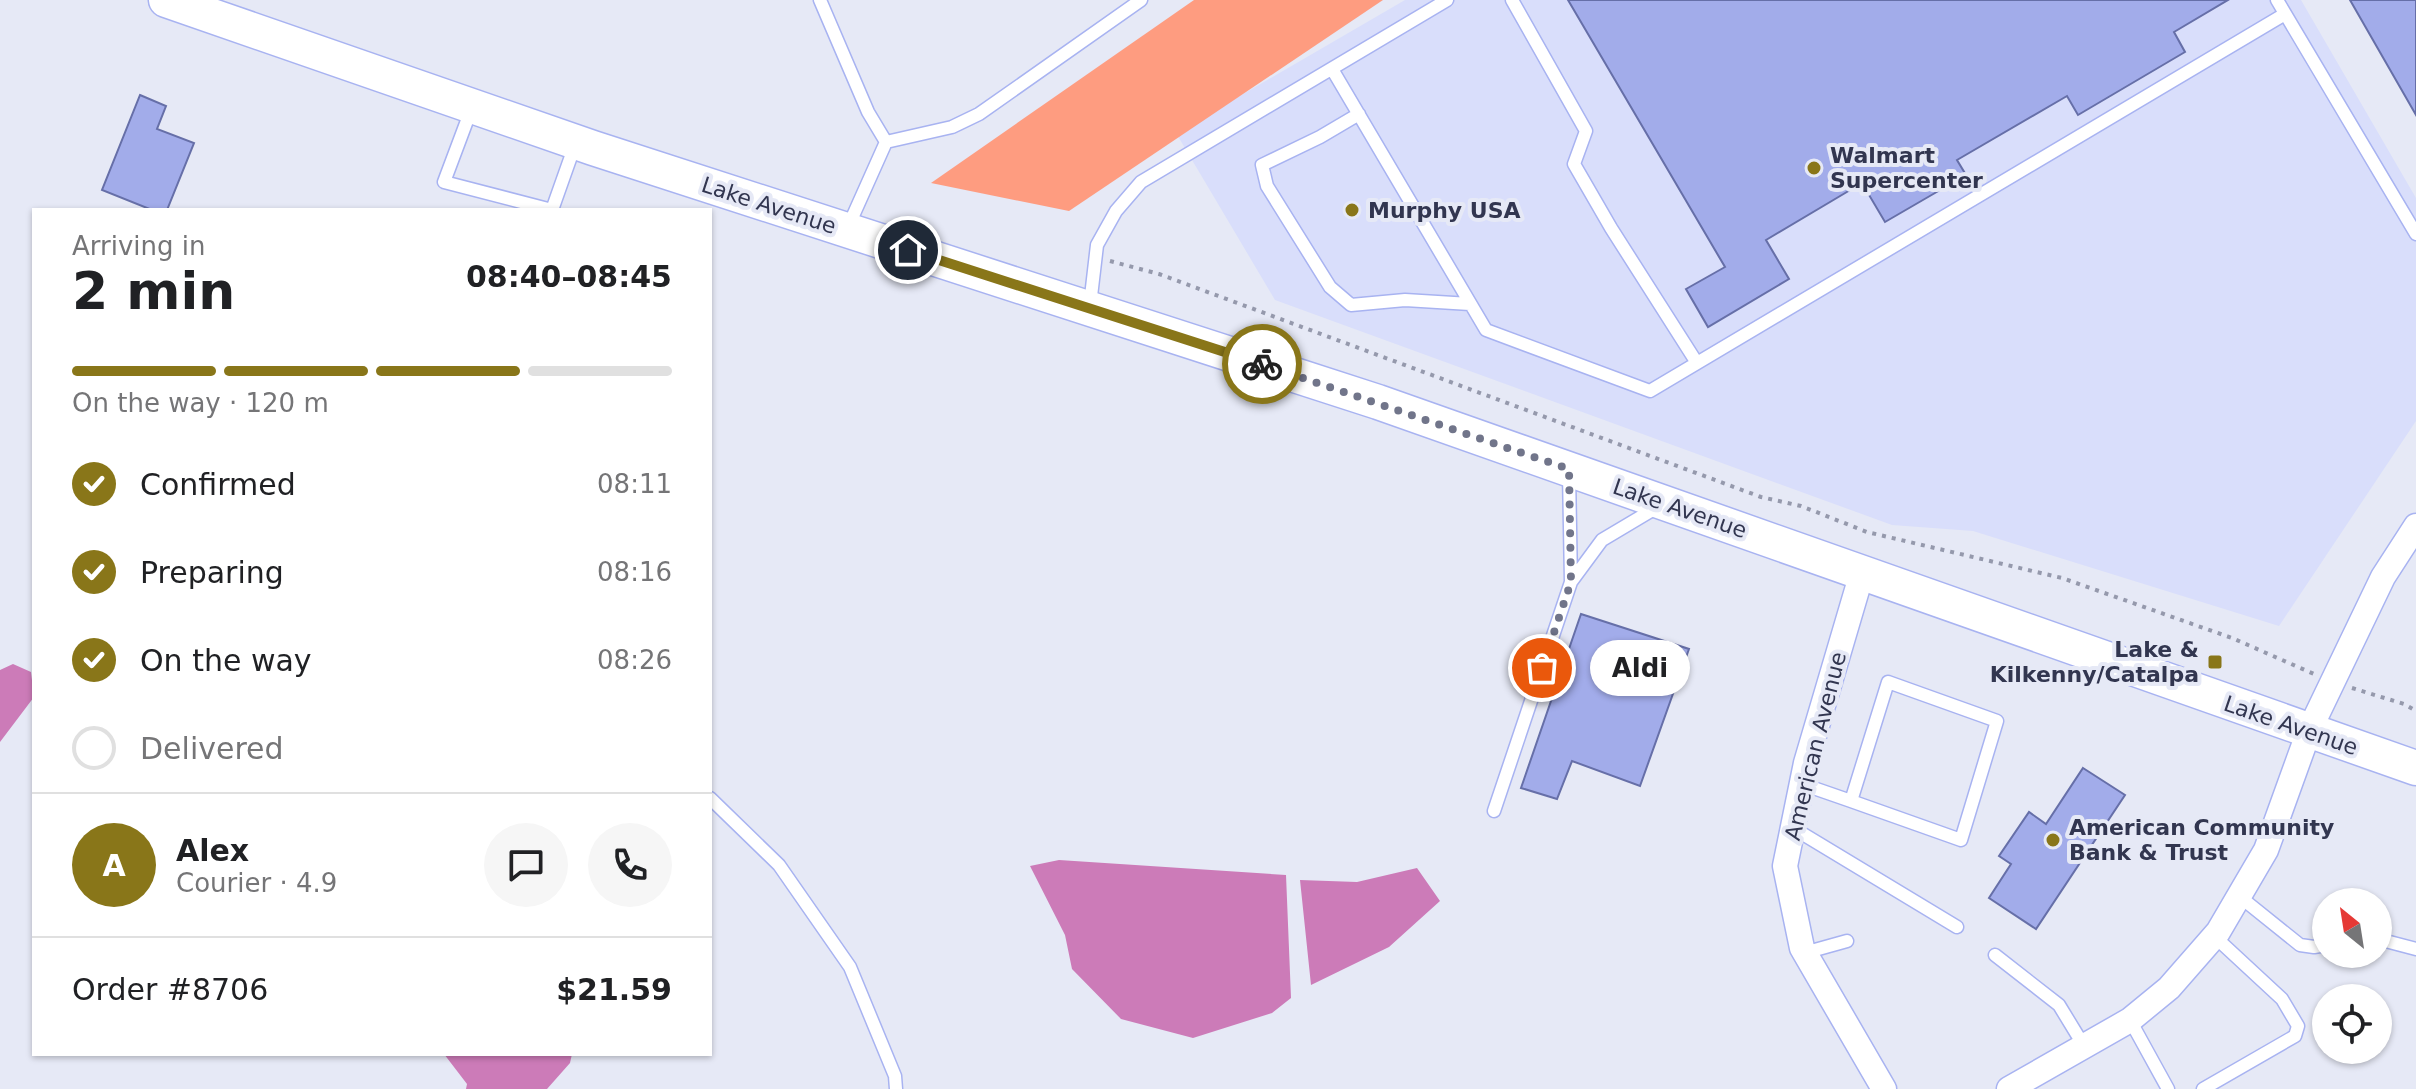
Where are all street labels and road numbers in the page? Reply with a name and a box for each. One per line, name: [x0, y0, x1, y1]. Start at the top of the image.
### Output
street label: Lake Avenue: [698, 172, 839, 239]
street label: Lake Avenue: [1610, 474, 1750, 543]
street label: American Avenue: [1780, 649, 1851, 843]
street label: Lake Avenue: [2221, 691, 2361, 760]

